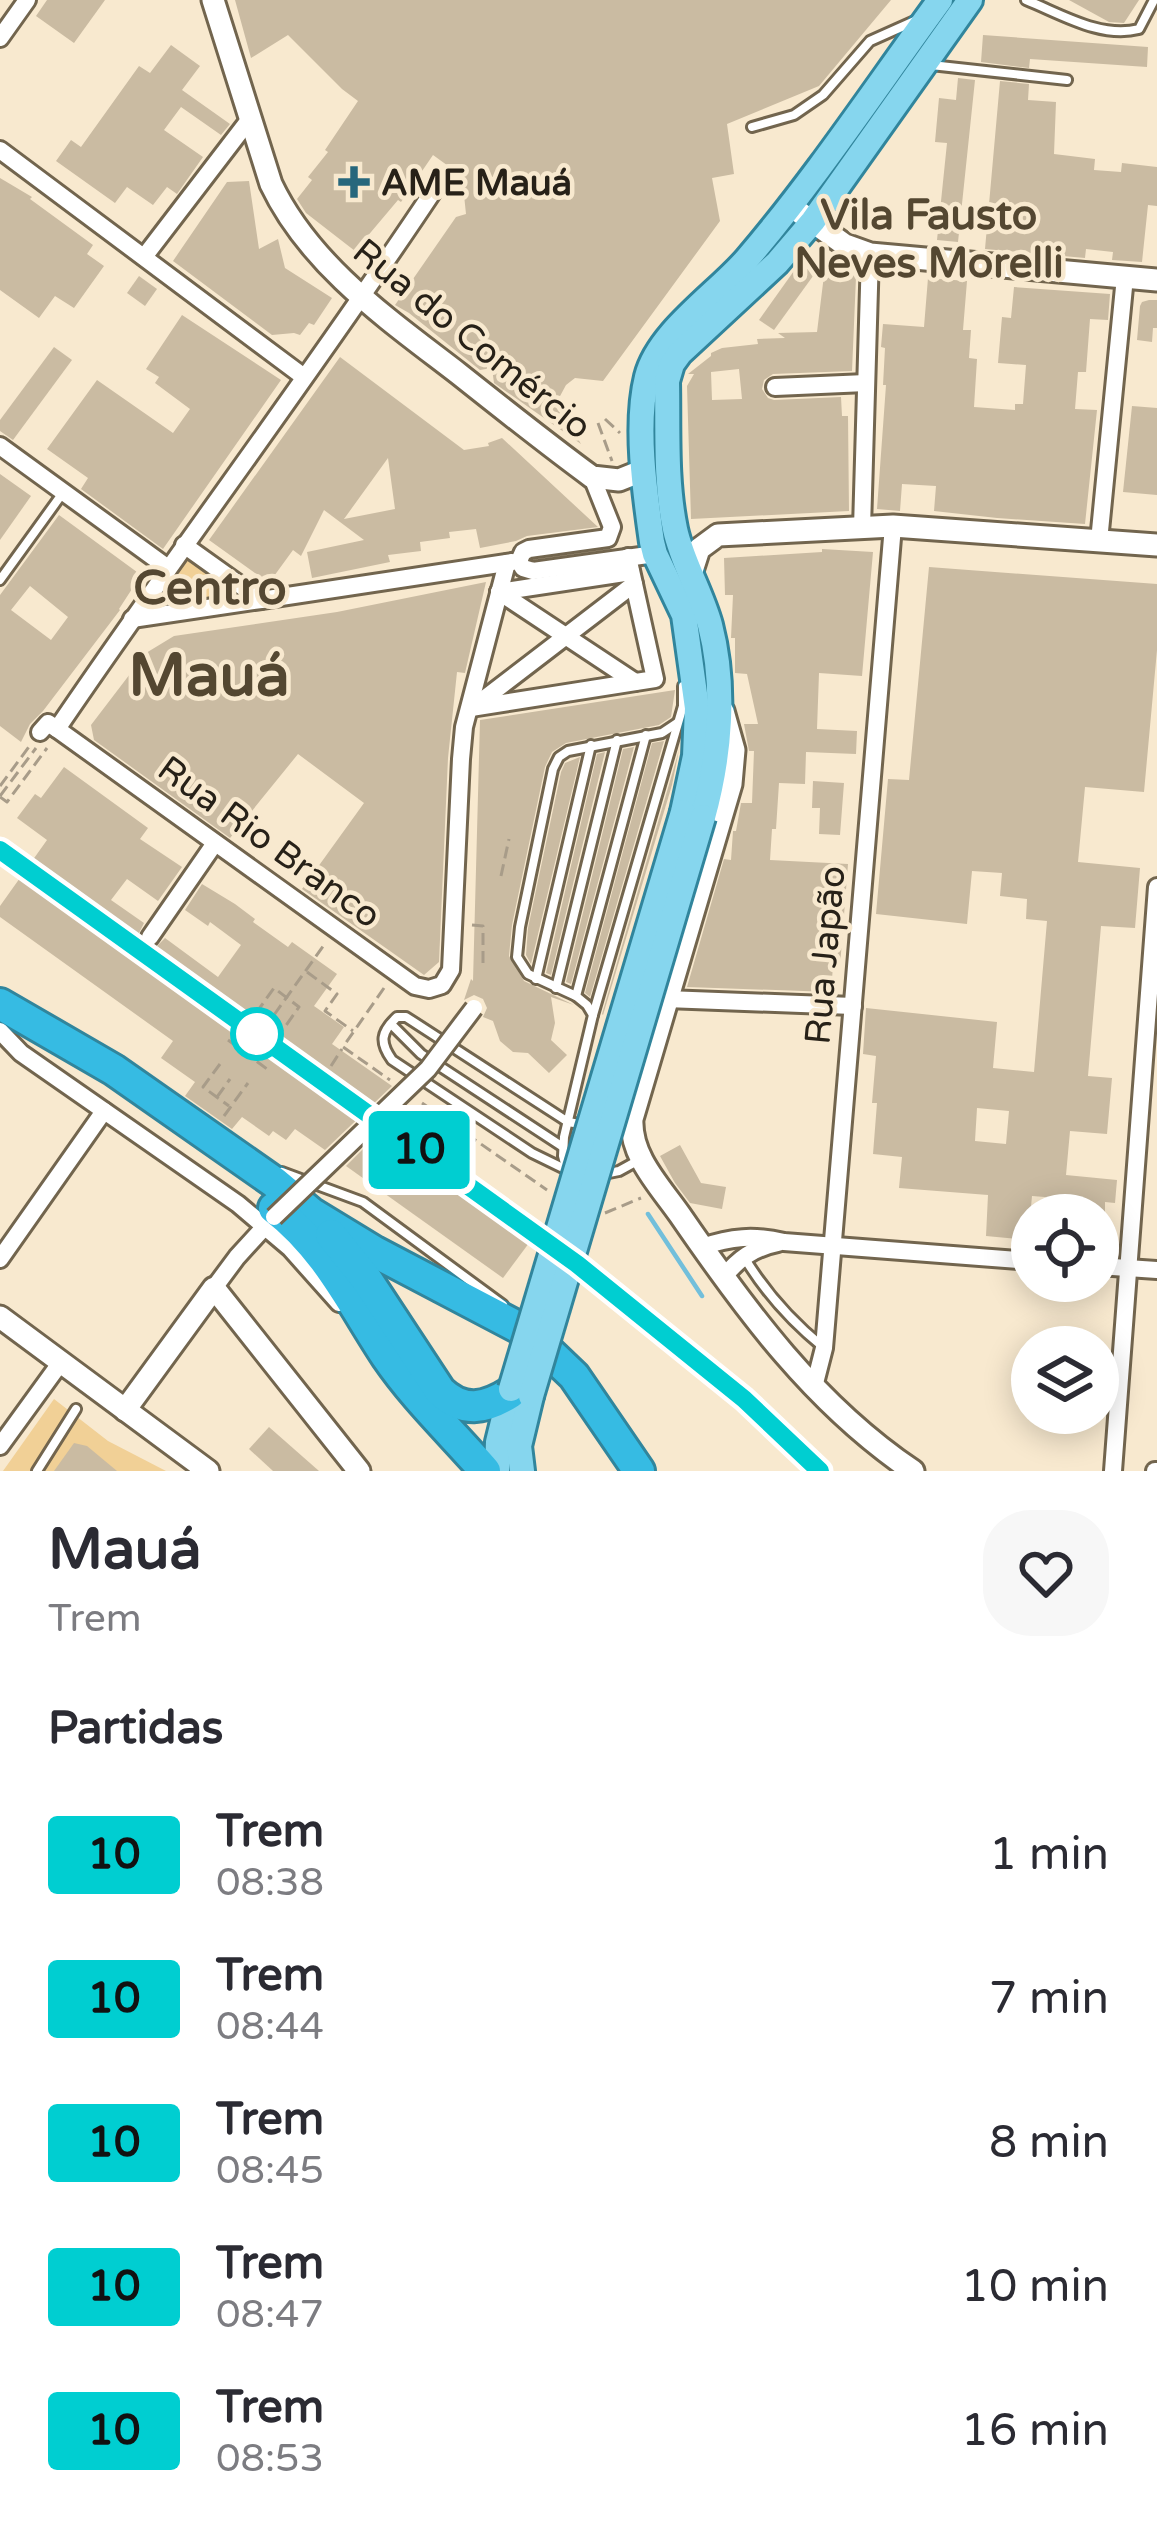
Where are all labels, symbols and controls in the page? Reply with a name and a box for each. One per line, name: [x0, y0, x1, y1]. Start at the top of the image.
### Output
place label: AME Mauá: [381, 162, 572, 205]
marker: AME Mauá: [338, 166, 370, 198]
district label: Vila Fausto Neves Morelli: [794, 190, 1064, 289]
street label: Rua do Comércio: [344, 230, 600, 448]
district label: Centro: [133, 560, 287, 618]
district label: Mauá: [128, 640, 290, 712]
street label: Rua Rio Branco: [149, 747, 389, 937]
street label: Rua Japão: [796, 864, 855, 1046]
unlabelled marker: [232, 1009, 282, 1059]
line badge: 10: [365, 1111, 473, 1189]
text: 10: [393, 1124, 445, 1175]
map controls: [1011, 1194, 1119, 1434]
button: locate: [1011, 1194, 1119, 1302]
button: layers: [1011, 1326, 1119, 1434]
button: heart: [983, 1510, 1109, 1636]
text: Mauá: [48, 1516, 202, 1584]
text: Trem: [48, 1595, 142, 1642]
text: Partidas: [48, 1702, 223, 1756]
text: Trem: [216, 1805, 324, 1859]
text: 1 min: [989, 1828, 1109, 1882]
text: 10: [88, 1829, 140, 1880]
text: 08:38: [216, 1859, 324, 1906]
text: Trem: [216, 1949, 324, 2003]
text: 7 min: [989, 1972, 1109, 2026]
text: 10: [88, 1973, 140, 2024]
text: 08:44: [216, 2003, 324, 2050]
text: Trem: [216, 2093, 324, 2147]
text: 8 min: [989, 2116, 1109, 2170]
text: 10: [88, 2117, 140, 2168]
text: 08:45: [216, 2147, 324, 2194]
text: Trem: [216, 2237, 324, 2291]
text: 10 min: [961, 2260, 1109, 2314]
text: 10: [88, 2261, 140, 2312]
text: 08:47: [216, 2291, 324, 2338]
text: Trem: [216, 2381, 324, 2435]
text: 16 min: [961, 2404, 1109, 2458]
text: 10: [88, 2405, 140, 2456]
text: 08:53: [216, 2435, 324, 2482]

